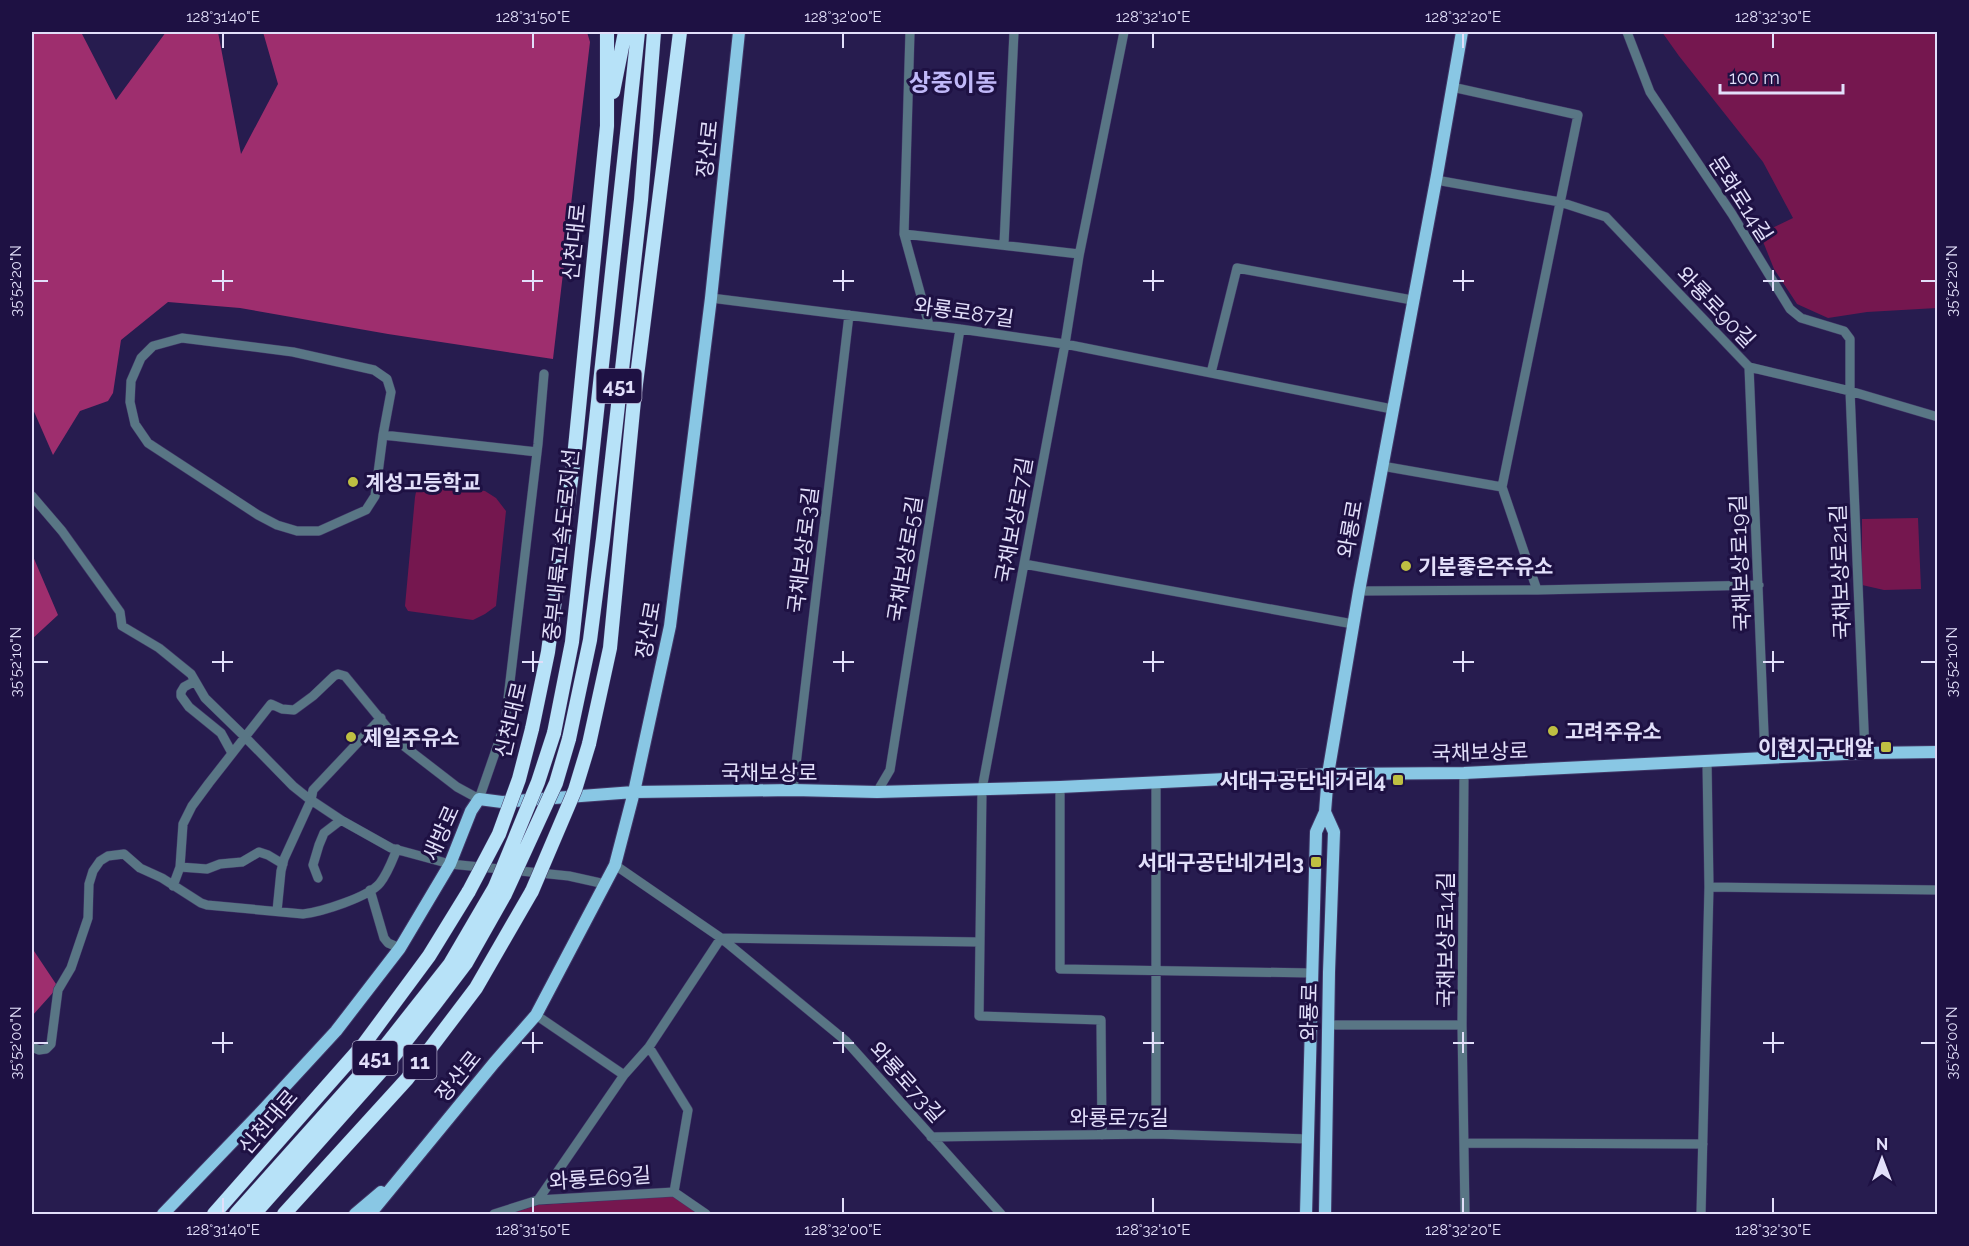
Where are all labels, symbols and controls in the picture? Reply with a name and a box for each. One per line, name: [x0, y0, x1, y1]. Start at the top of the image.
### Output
text: 128°31'40"E: [186, 8, 260, 26]
text: 128°31'50"E: [496, 8, 570, 26]
text: 128°32'00"E: [804, 8, 882, 26]
text: 128°32'10"E: [1116, 8, 1190, 26]
text: 128°32'20"E: [1425, 8, 1501, 26]
text: 128°32'30"E: [1735, 8, 1811, 26]
scale bar: [1720, 57, 1843, 95]
text: 100 m: [1729, 67, 1780, 88]
district label: 상중이동: [909, 68, 997, 97]
street label: 장산로: [692, 119, 722, 179]
street label: 문화로14길: [1704, 151, 1778, 247]
street label: 신천대로: [558, 202, 590, 282]
text: 35°52'20"N: [7, 245, 25, 317]
text: 35°52'20"N: [1943, 245, 1961, 317]
street label: 와룡로90길: [1671, 261, 1761, 353]
street label: 와룡로87길: [912, 293, 1016, 331]
road number: 451: [596, 369, 642, 403]
street label: 중부내륙고속도로지선: [538, 448, 584, 642]
street label: 국채보상로7길: [991, 455, 1037, 585]
place label: 계성고등학교: [365, 470, 481, 495]
marker: 계성고등학교: [346, 475, 360, 489]
street label: 국채보상로3길: [783, 485, 823, 615]
street label: 국채보상로5길: [883, 494, 927, 624]
street label: 국채보상로19길: [1725, 494, 1755, 632]
street label: 와룡로: [1333, 498, 1367, 560]
street label: 국채보상로21길: [1825, 504, 1855, 640]
place label: 기분좋은주유소: [1418, 554, 1553, 579]
marker: 기분좋은주유소: [1399, 559, 1413, 573]
street label: 장산로: [631, 599, 665, 661]
text: 35°52'10"N: [7, 627, 25, 697]
text: 35°52'10"N: [1943, 627, 1961, 697]
street label: 신천대로: [490, 680, 532, 760]
place label: 고려주유소: [1565, 719, 1662, 744]
marker: 고려주유소: [1546, 724, 1560, 738]
place label: 제일주유소: [363, 725, 460, 750]
marker: 제일주유소: [344, 730, 358, 744]
place label: 이현지구대앞: [1758, 735, 1874, 760]
street label: 국채보상로: [1431, 738, 1529, 766]
marker: 이현지구대앞: [1879, 740, 1893, 754]
street label: 국채보상로: [721, 760, 817, 785]
place label: 서대구공단네거리4: [1219, 768, 1386, 793]
marker: 서대구공단네거리4: [1391, 773, 1405, 787]
street label: 새방로: [418, 801, 464, 865]
place label: 서대구공단네거리3: [1138, 850, 1304, 875]
marker: 서대구공단네거리3: [1309, 855, 1323, 869]
street label: 국채보상로14길: [1433, 872, 1458, 1008]
street label: 와룡로: [1296, 983, 1322, 1041]
text: 35°52'00"N: [7, 1006, 25, 1080]
text: 35°52'00"N: [1943, 1006, 1961, 1080]
street label: 와룡로73길: [864, 1037, 950, 1127]
road number: 451: [352, 1041, 398, 1075]
road number: 11: [404, 1045, 436, 1079]
street label: 장산로: [430, 1046, 486, 1106]
street label: 신천대로: [233, 1085, 303, 1159]
street label: 와룡로75길: [1069, 1105, 1169, 1130]
north arrow: [1852, 1129, 1912, 1189]
text: N: [1876, 1135, 1888, 1154]
street label: 와룡로69길: [548, 1162, 652, 1194]
text: 128°31'40"E: [186, 1221, 260, 1239]
text: 128°31'50"E: [496, 1221, 570, 1239]
text: 128°32'00"E: [804, 1221, 882, 1239]
text: 128°32'10"E: [1116, 1221, 1190, 1239]
text: 128°32'20"E: [1425, 1221, 1501, 1239]
text: 128°32'30"E: [1735, 1221, 1811, 1239]

